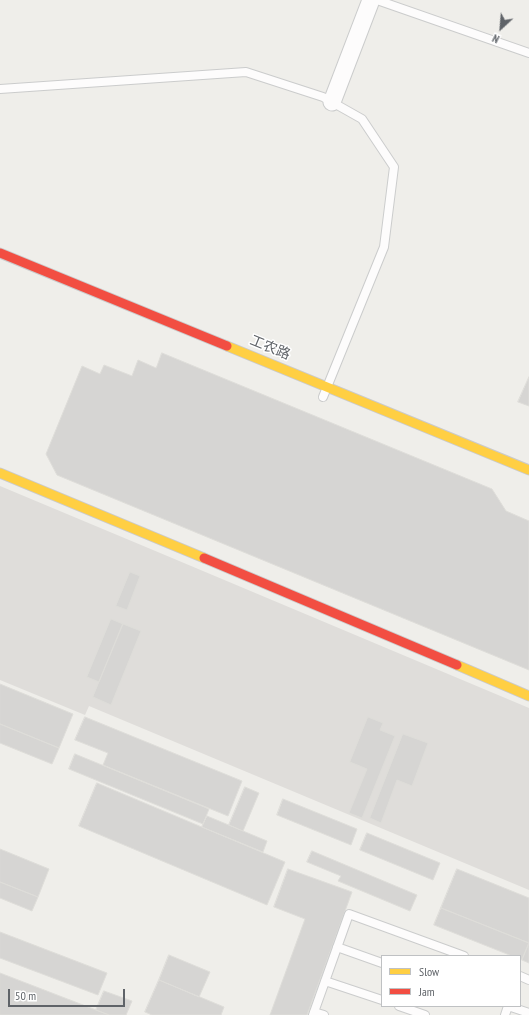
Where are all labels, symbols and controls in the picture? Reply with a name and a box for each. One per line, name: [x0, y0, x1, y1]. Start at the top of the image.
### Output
north arrow: [481, 8, 521, 48]
text: N: [490, 31, 501, 46]
street label: 工农路: [247, 332, 293, 364]
legend: [381, 955, 521, 1007]
text: Slow: [419, 964, 439, 979]
scale bar: [10, 981, 127, 1007]
text: Jam: [419, 984, 435, 999]
text: 50 m: [15, 988, 36, 1003]

